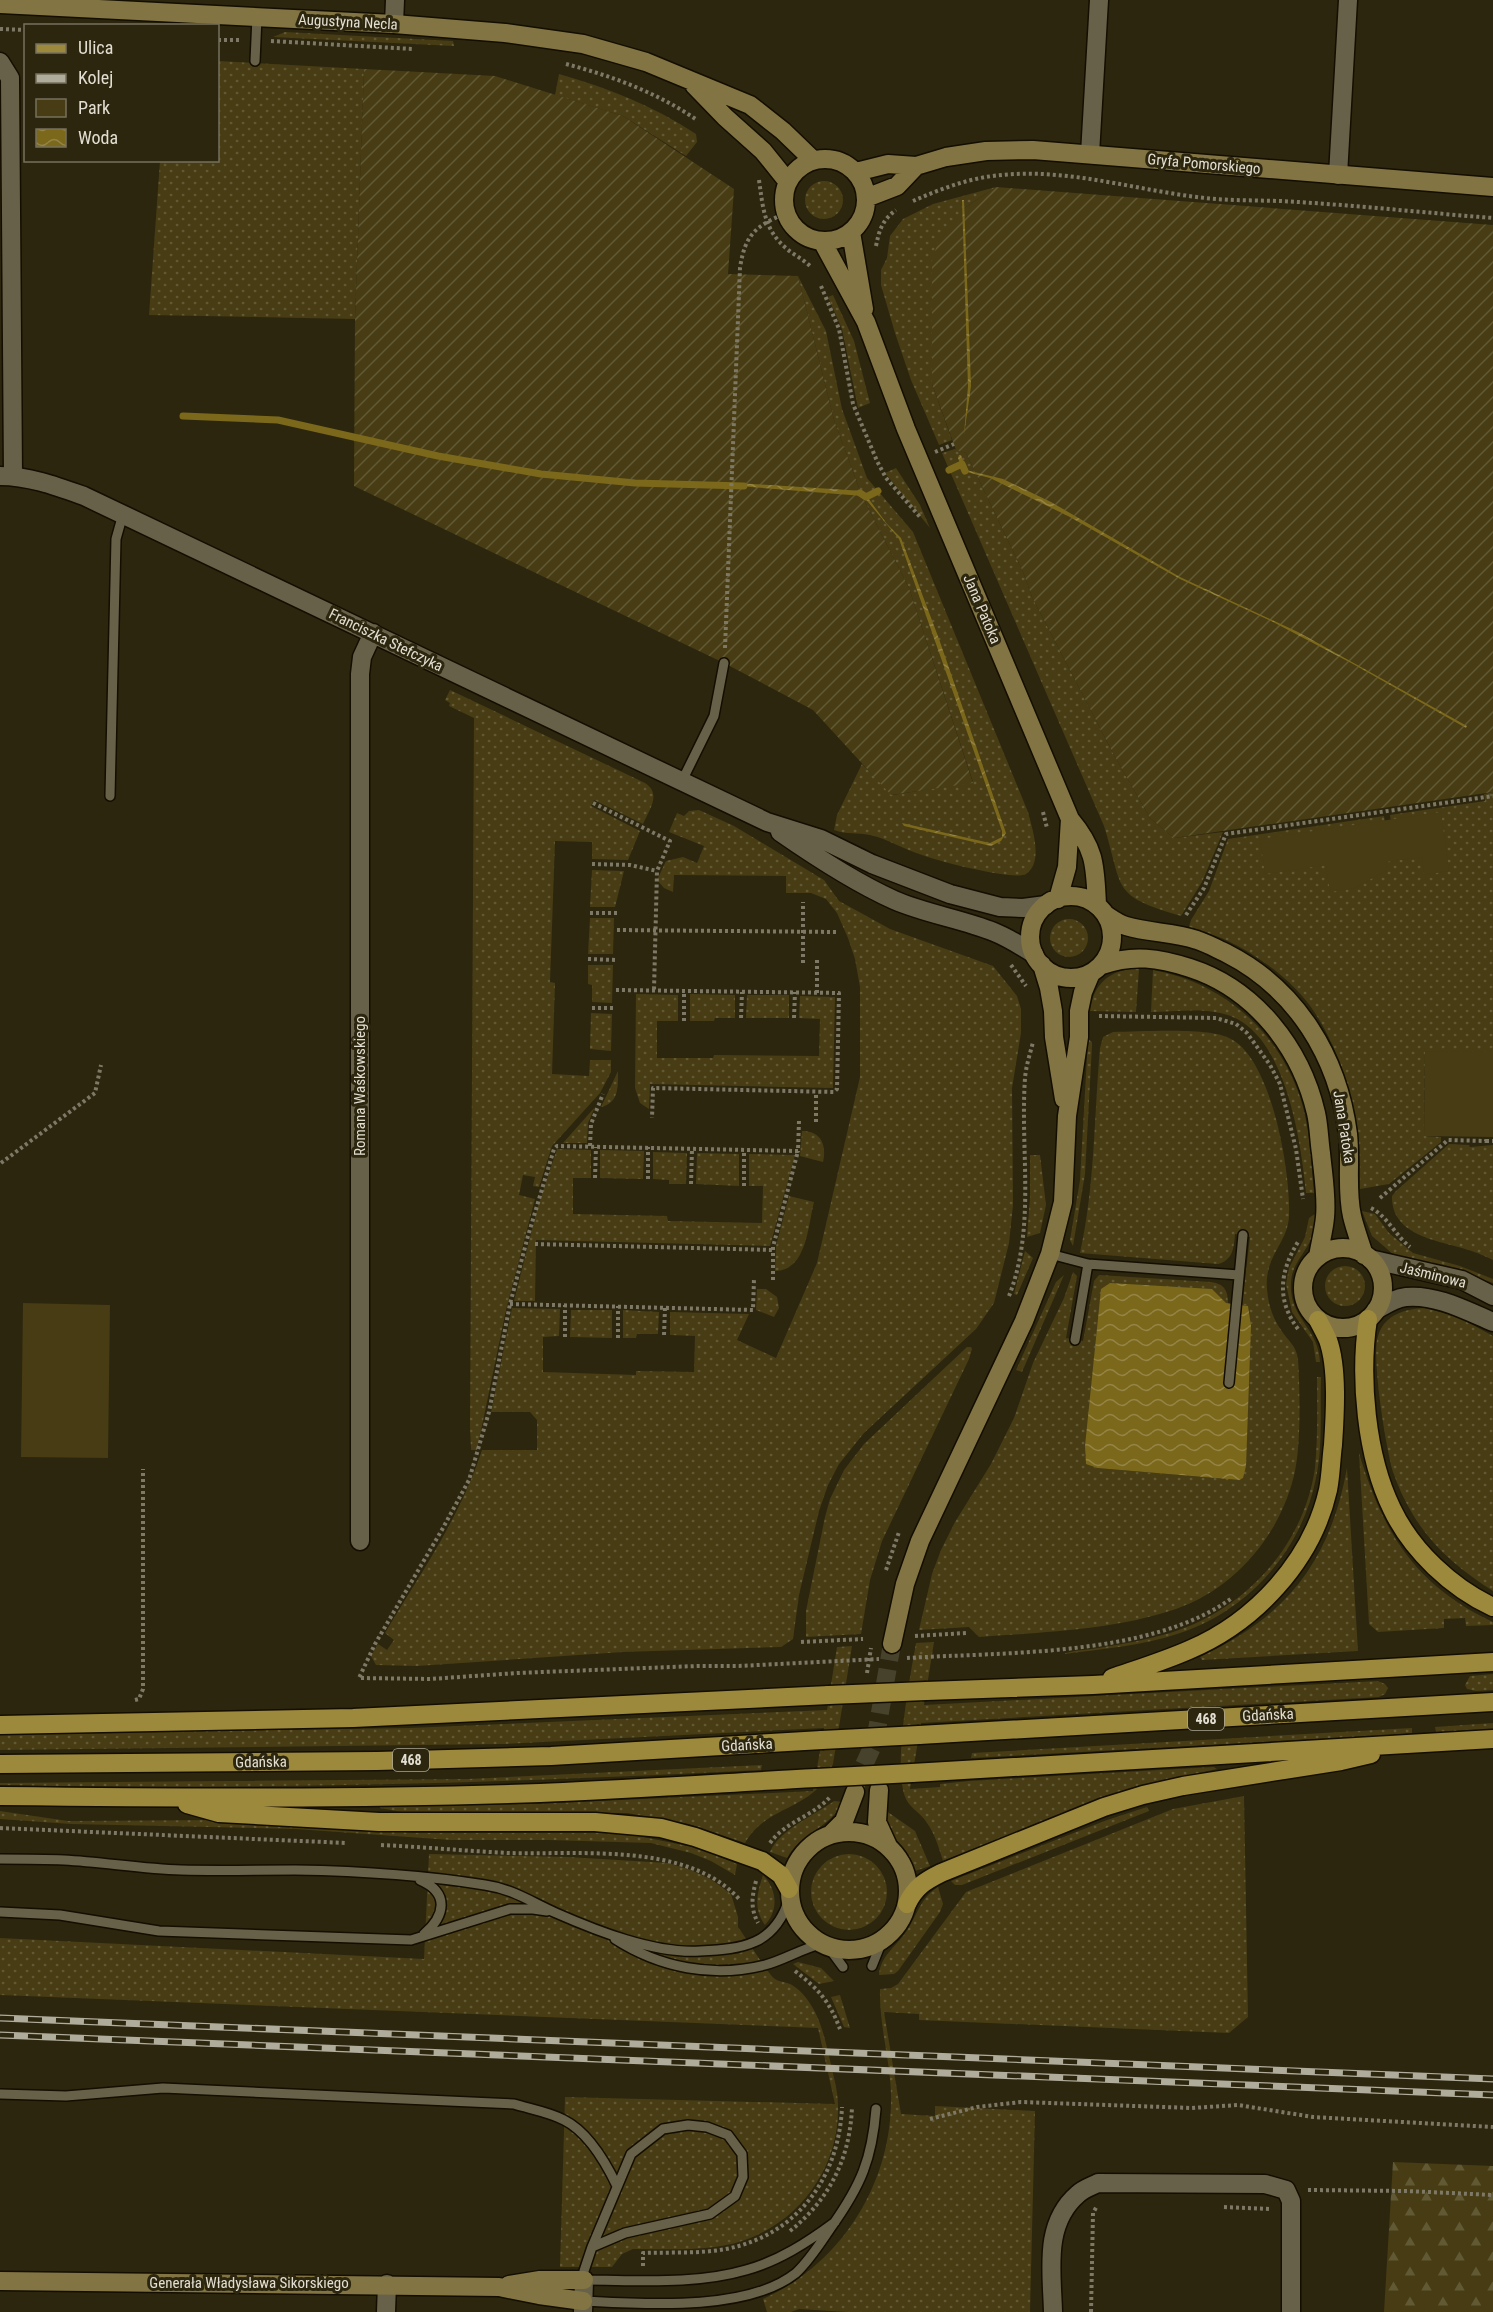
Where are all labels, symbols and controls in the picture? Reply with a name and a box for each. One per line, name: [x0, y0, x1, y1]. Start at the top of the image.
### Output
street label: Augustyna Necla: [298, 10, 398, 34]
legend: [24, 24, 219, 162]
text: Ulica: [78, 37, 113, 58]
text: Kolej: [78, 67, 113, 88]
text: Park: [78, 97, 110, 118]
text: Woda: [78, 127, 118, 148]
street label: Gryfa Pomorskiego: [1147, 150, 1261, 178]
street label: Jana Patoka: [959, 572, 1005, 646]
street label: Franciszka Stefczyka: [326, 605, 446, 675]
street label: Romana Waśkowskiego: [351, 1016, 369, 1156]
street label: Jana Patoka: [1329, 1089, 1359, 1165]
street label: Jaśminowa: [1398, 1258, 1468, 1292]
street label: Gdańska: [1242, 1705, 1294, 1725]
road number: 468: [1188, 1708, 1224, 1730]
street label: Gdańska: [721, 1735, 773, 1755]
road number: 468: [393, 1749, 429, 1771]
street label: Gdańska: [235, 1753, 287, 1771]
street label: Generała Władysława Sikorskiego: [149, 2274, 349, 2292]

